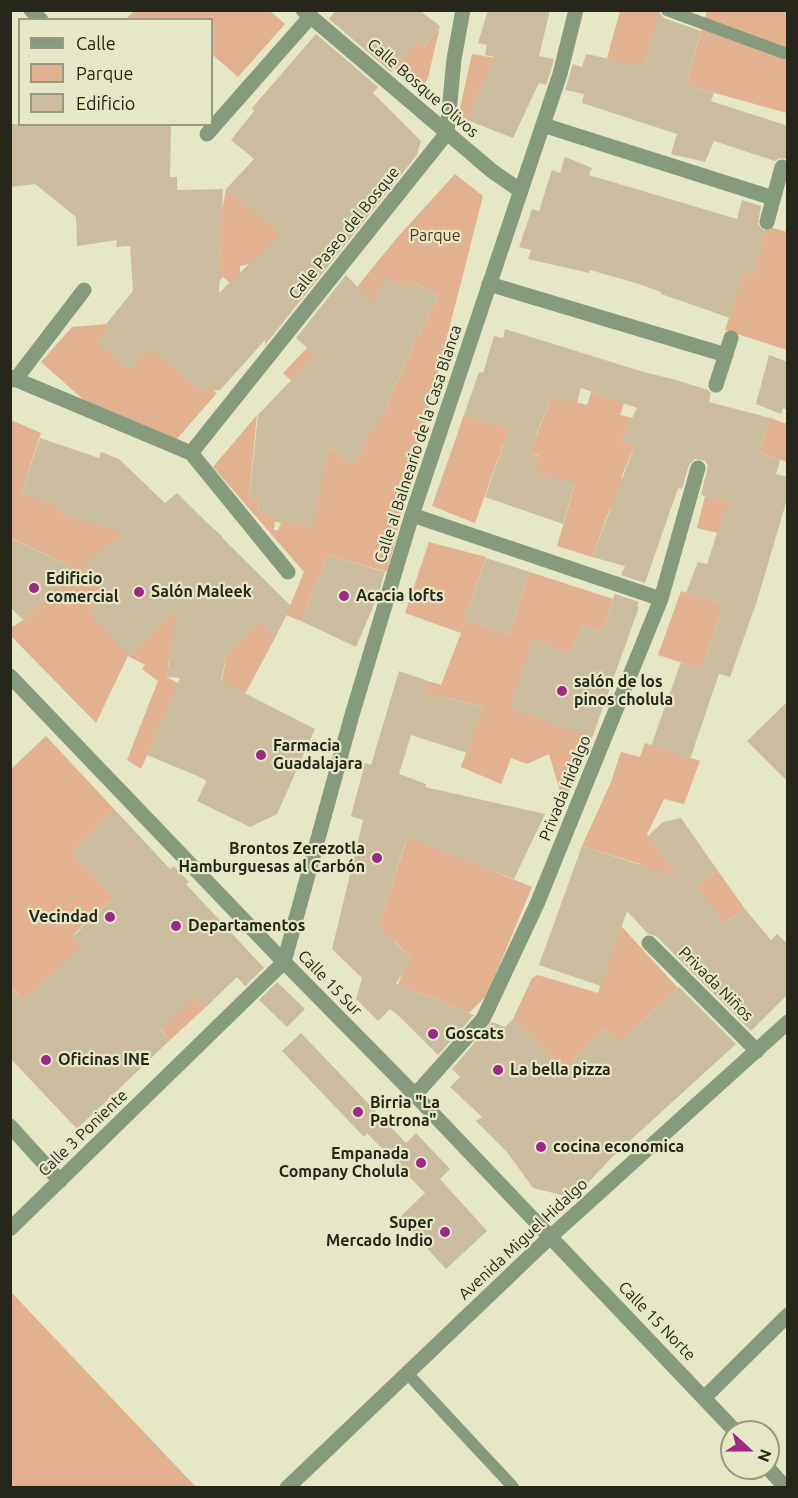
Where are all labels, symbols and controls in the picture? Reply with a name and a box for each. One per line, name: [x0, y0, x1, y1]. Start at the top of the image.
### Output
legend: [18, 18, 213, 126]
text: Calle: [76, 33, 116, 53]
street label: Calle Bosque Olivos: [364, 35, 482, 141]
text: Parque: [76, 63, 133, 83]
text: Edificio: [76, 93, 135, 113]
street label: Calle Paseo del Bosque: [285, 163, 403, 303]
park label: Parque: [409, 226, 461, 246]
street label: Calle al Balneario de la Casa Blanca: [370, 323, 466, 565]
place label: Edificio comercial: [46, 569, 118, 607]
marker: Edificio comercial: [27, 581, 41, 595]
place label: Salón Maleek: [151, 582, 252, 602]
marker: Salón Maleek: [132, 585, 146, 599]
place label: Acacia lofts: [356, 586, 444, 606]
marker: Acacia lofts: [337, 589, 351, 603]
place label: salón de los pinos cholula: [574, 672, 673, 710]
marker: salón de los pinos cholula: [555, 684, 569, 698]
street label: Privada Hidalgo: [535, 732, 595, 844]
place label: Farmacia Guadalajara: [273, 736, 363, 774]
marker: Farmacia Guadalajara: [254, 748, 268, 762]
place label: Brontos Zerezotla Hamburguesas al Carbón: [178, 839, 365, 877]
marker: Brontos Zerezotla Hamburguesas al Carbón: [370, 851, 384, 865]
place label: Vecindad: [29, 907, 98, 927]
marker: Vecindad: [103, 910, 117, 924]
place label: Departamentos: [188, 916, 305, 936]
marker: Departamentos: [169, 919, 183, 933]
street label: Privada Niños: [675, 943, 757, 1025]
street label: Calle 15 Sur: [294, 946, 366, 1020]
place label: Goscats: [445, 1024, 504, 1044]
marker: Goscats: [426, 1027, 440, 1041]
place label: Oficinas INE: [58, 1050, 150, 1070]
marker: Oficinas INE: [39, 1053, 53, 1067]
place label: La bella pizza: [510, 1060, 611, 1080]
marker: La bella pizza: [491, 1063, 505, 1077]
street label: Calle 3 Poniente: [34, 1086, 132, 1180]
place label: Birria "La Patrona": [370, 1093, 440, 1131]
marker: Birria "La Patrona": [351, 1105, 365, 1119]
place label: cocina economica: [553, 1137, 684, 1157]
marker: cocina economica: [534, 1140, 548, 1154]
place label: Empanada Company Cholula: [279, 1144, 409, 1182]
marker: Empanada Company Cholula: [414, 1156, 428, 1170]
street label: Avenida Miguel Hidalgo: [455, 1174, 591, 1304]
place label: Super Mercado Indio: [326, 1213, 433, 1251]
marker: Super Mercado Indio: [438, 1225, 452, 1239]
street label: Calle 15 Norte: [614, 1277, 700, 1365]
north arrow: [720, 1420, 780, 1480]
text: N: [754, 1447, 775, 1465]

